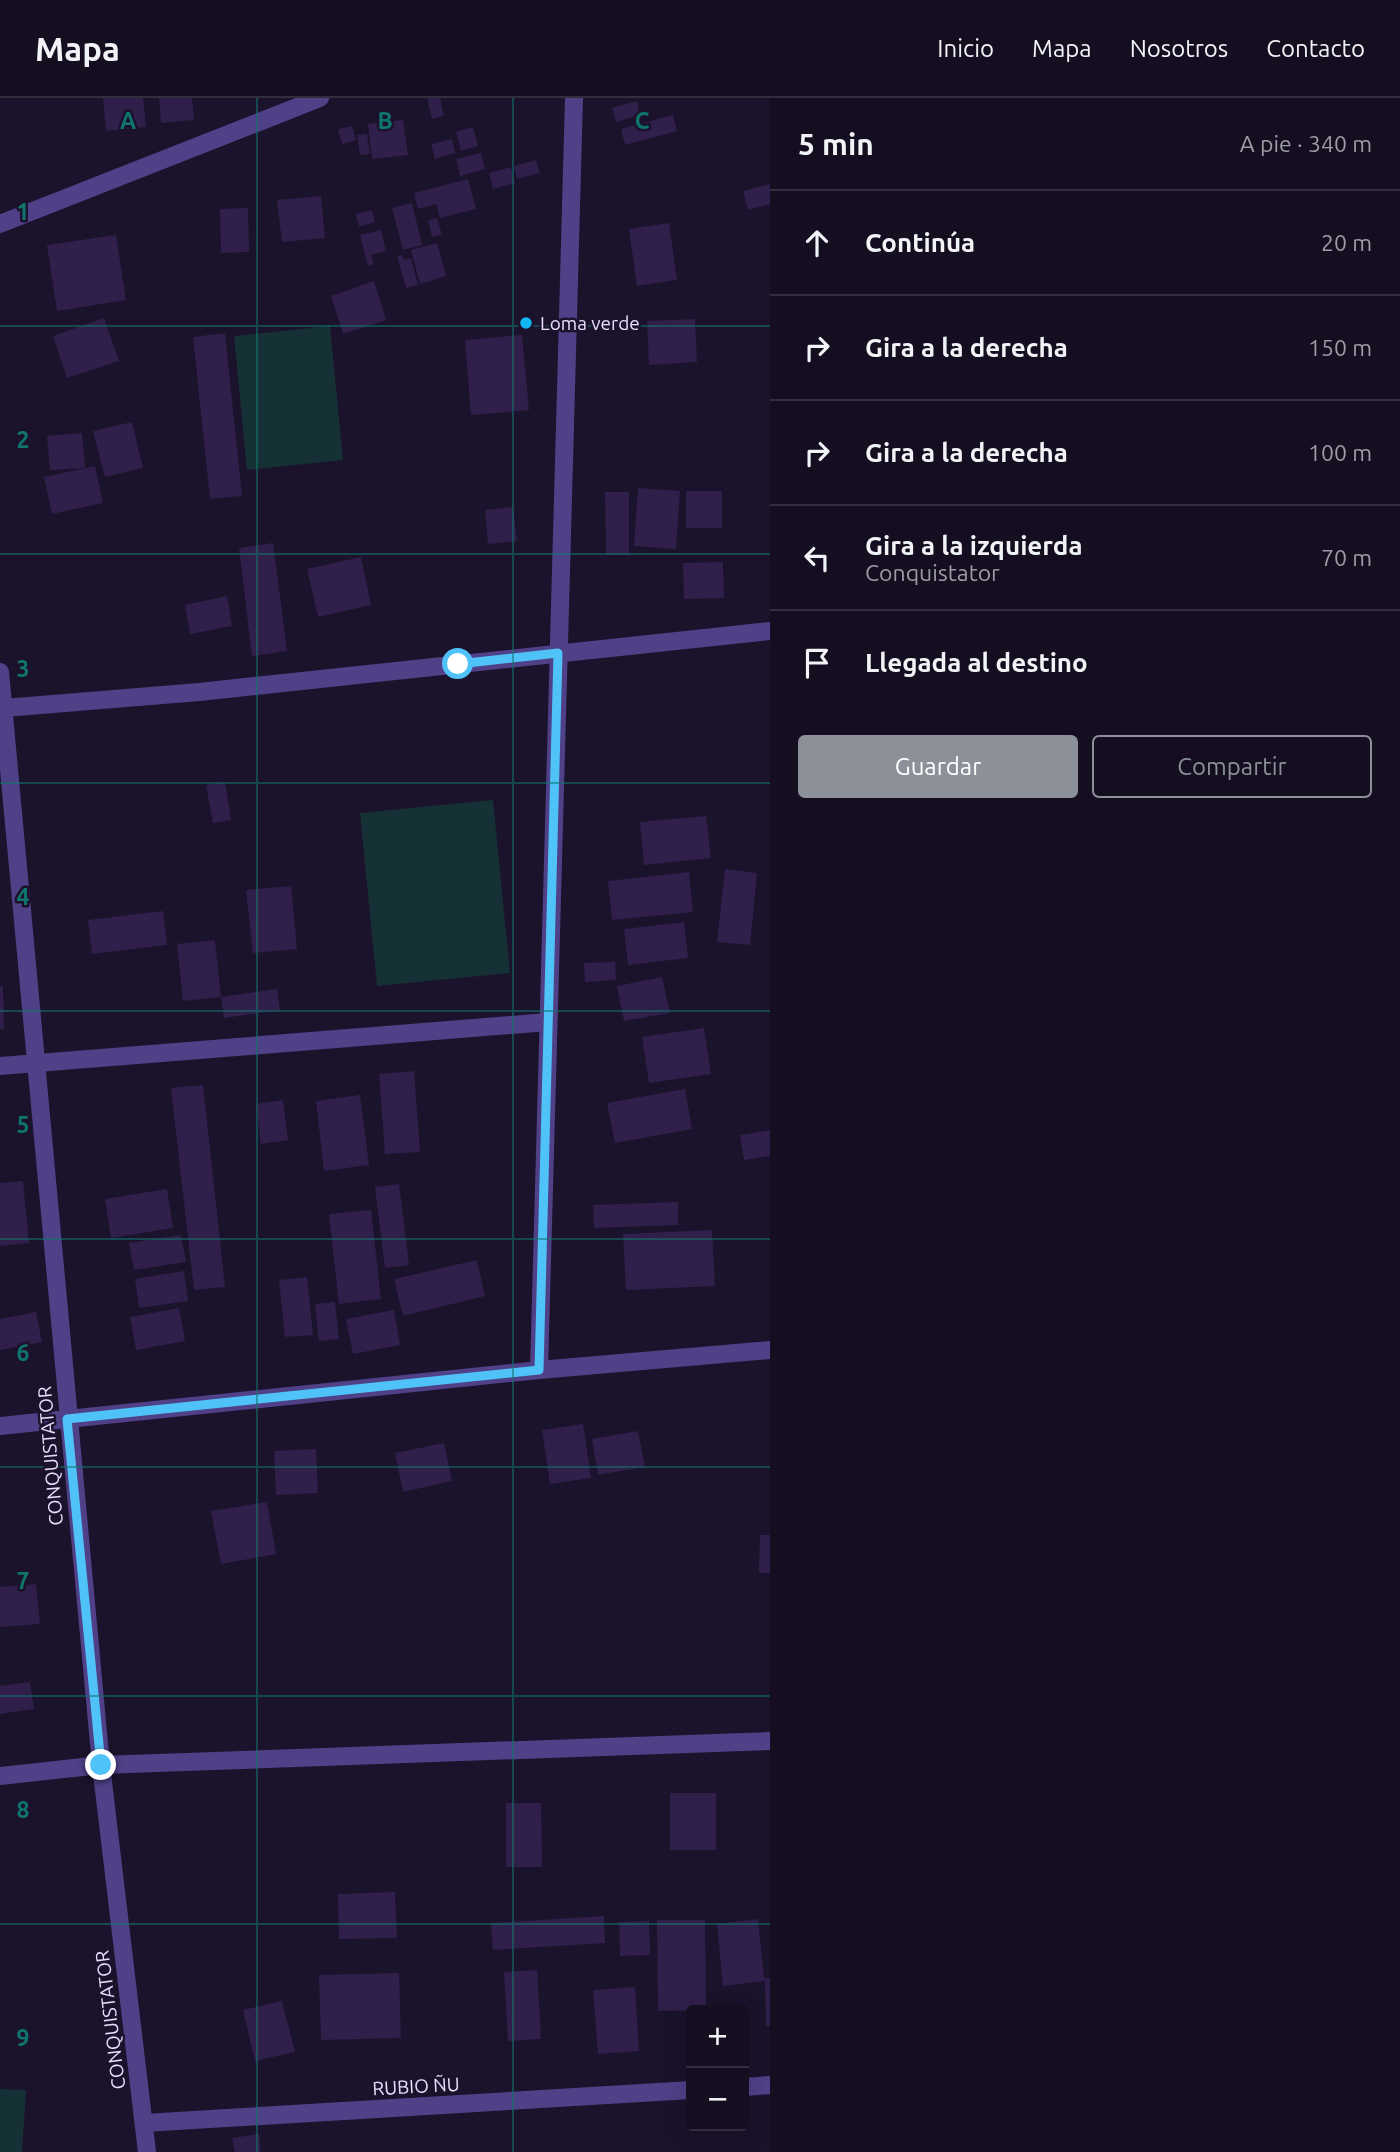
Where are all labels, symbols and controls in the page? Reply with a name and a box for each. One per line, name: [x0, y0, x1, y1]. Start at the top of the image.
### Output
text: Mapa: [35, 30, 120, 67]
text: Inicio: [937, 35, 994, 62]
text: Mapa: [1032, 35, 1092, 62]
text: Nosotros: [1130, 35, 1228, 62]
text: Contacto: [1266, 35, 1365, 62]
text: A: [120, 108, 136, 133]
text: B: [377, 108, 393, 133]
text: C: [635, 108, 650, 133]
text: 5 min: [798, 127, 874, 161]
text: A pie · 340 m: [1240, 131, 1372, 156]
text: 1: [17, 199, 29, 224]
icon: ahead: [798, 224, 836, 262]
text: Continúa: [865, 228, 975, 257]
text: 20 m: [1321, 230, 1372, 255]
place label: Loma verde: [540, 312, 640, 334]
marker: Loma verde: [518, 315, 534, 331]
icon: right: [798, 329, 836, 367]
text: Gira a la derecha: [865, 333, 1068, 362]
text: 150 m: [1308, 335, 1372, 360]
text: 2: [17, 427, 29, 452]
icon: right: [798, 434, 836, 472]
text: Gira a la derecha: [865, 438, 1068, 467]
text: 100 m: [1308, 440, 1372, 465]
text: Gira a la izquierda: [865, 531, 1083, 560]
icon: left: [798, 539, 836, 577]
text: 70 m: [1321, 545, 1372, 570]
text: Conquistator: [865, 560, 1000, 585]
icon: arrive: [798, 644, 836, 682]
route start: [442, 648, 473, 679]
text: Llegada al destino: [865, 648, 1088, 677]
text: 3: [17, 656, 29, 681]
button: Guardar: [798, 735, 1078, 798]
button: Compartir: [1092, 735, 1372, 798]
text: 4: [17, 884, 30, 909]
text: 5: [17, 1112, 29, 1137]
text: 6: [17, 1340, 30, 1365]
street label: CONQUISTATOR: [33, 1385, 67, 1527]
text: 7: [17, 1568, 29, 1593]
route end: [85, 1749, 116, 1780]
text: 8: [17, 1797, 29, 1822]
street label: CONQUISTATOR: [91, 1949, 129, 2091]
map controls: [686, 2005, 749, 2131]
button: +: [686, 2005, 749, 2068]
text: 9: [17, 2025, 29, 2050]
button: −: [686, 2068, 749, 2131]
street label: RUBIO ÑU: [372, 2073, 460, 2099]

